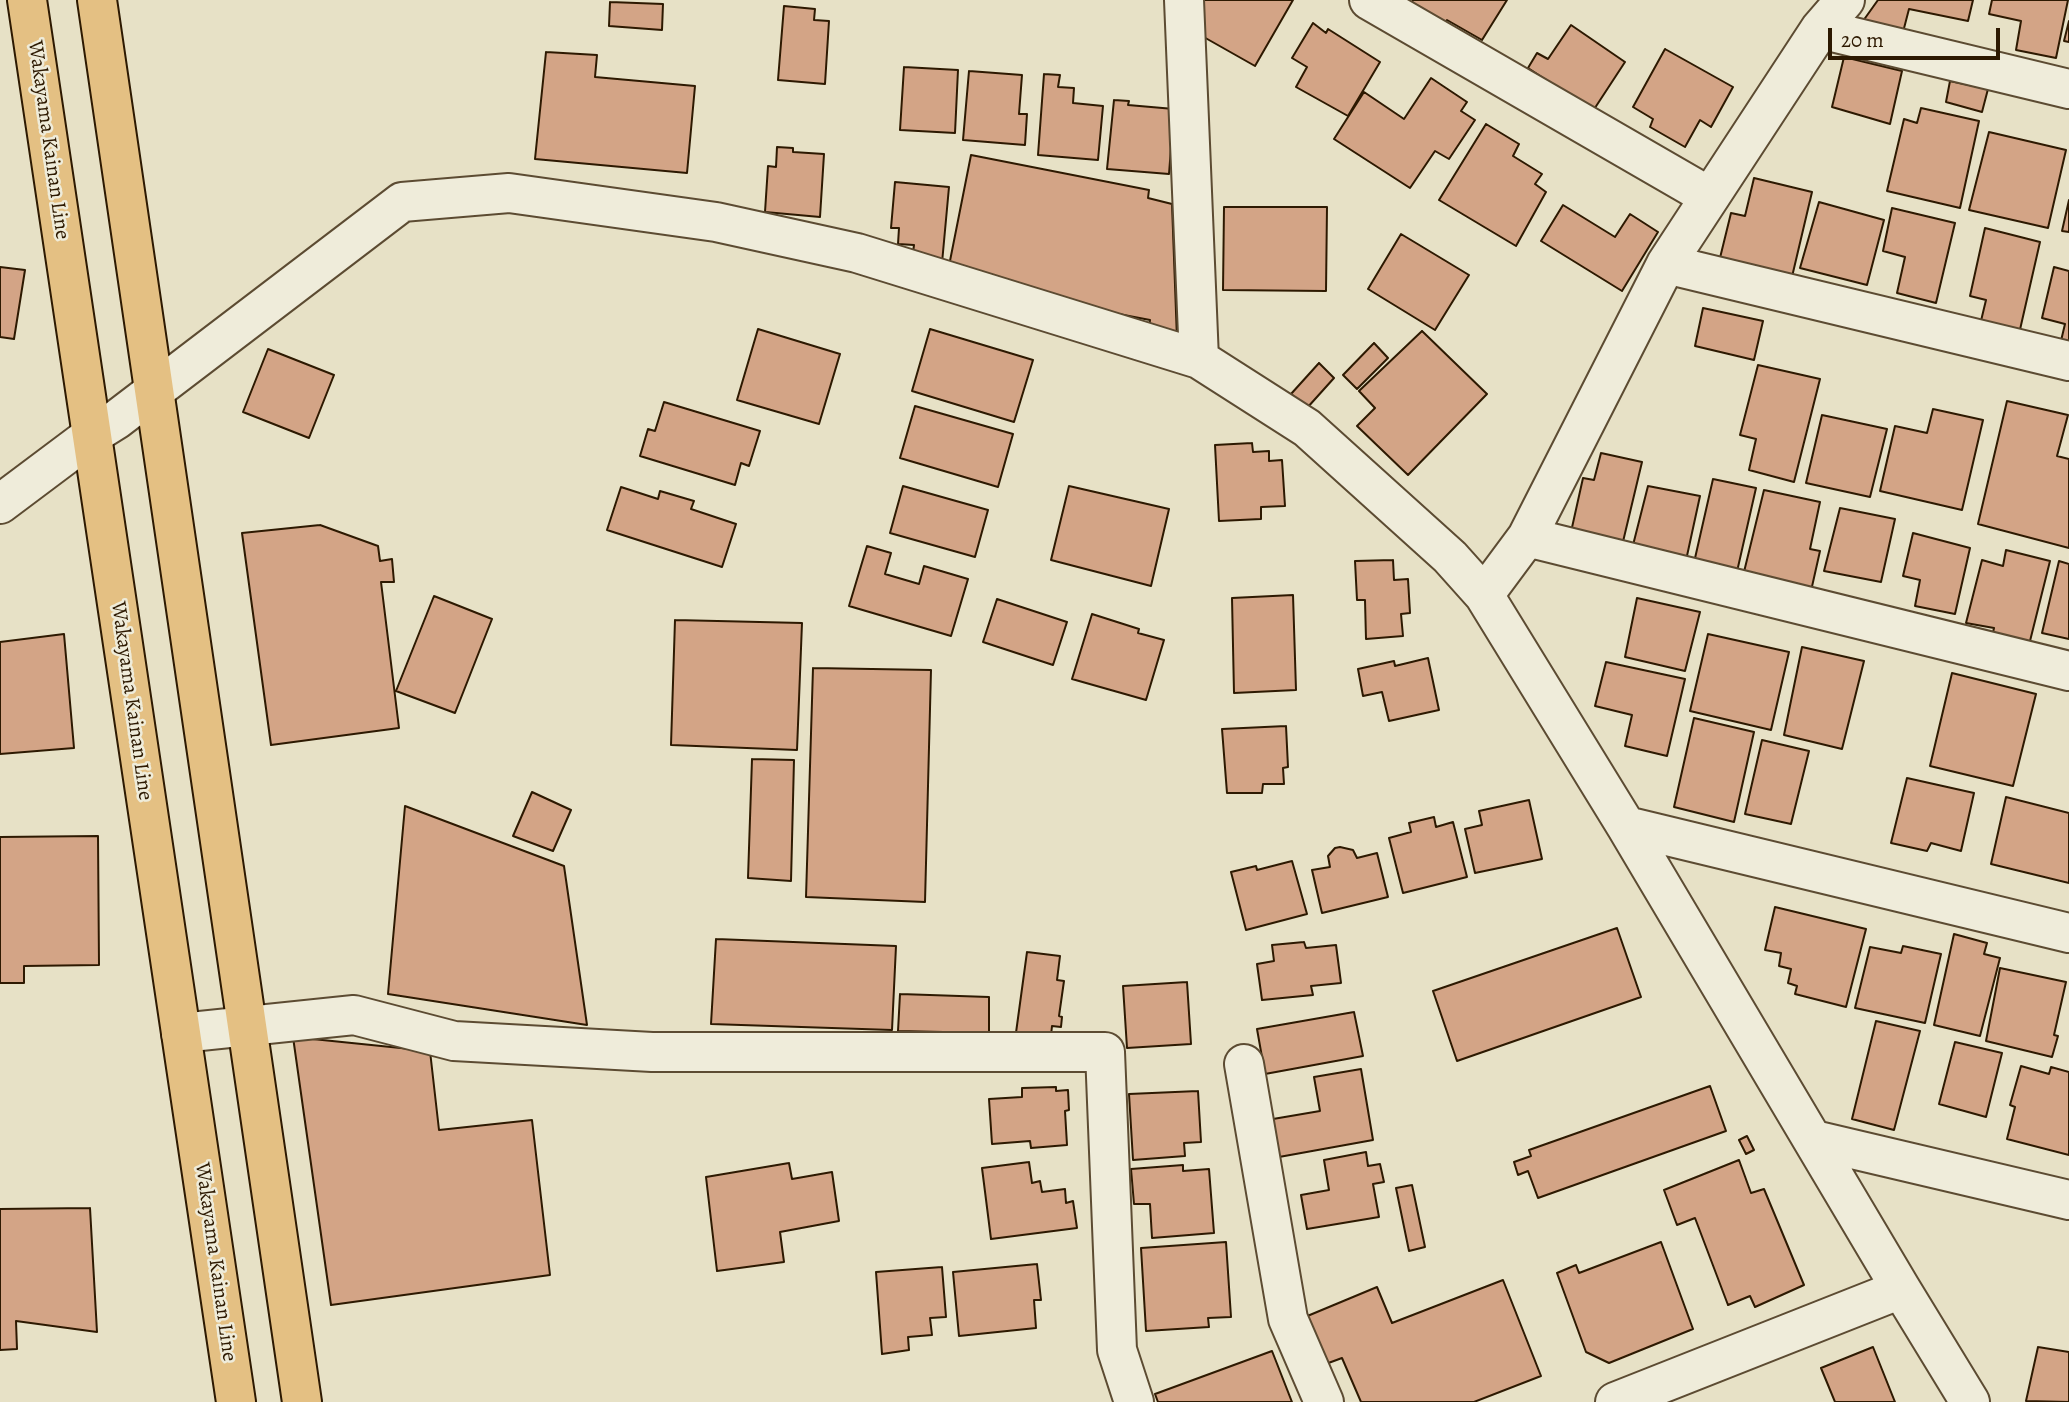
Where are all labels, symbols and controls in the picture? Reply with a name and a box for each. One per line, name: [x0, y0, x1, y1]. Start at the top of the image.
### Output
scale bar: [1831, 14, 2002, 58]
text: 20 m: [1841, 26, 1884, 54]
street label: Wakayama Kainan Line: [22, 39, 74, 241]
street label: Wakayama Kainan Line: [105, 600, 157, 802]
street label: Wakayama Kainan Line: [189, 1161, 241, 1363]

